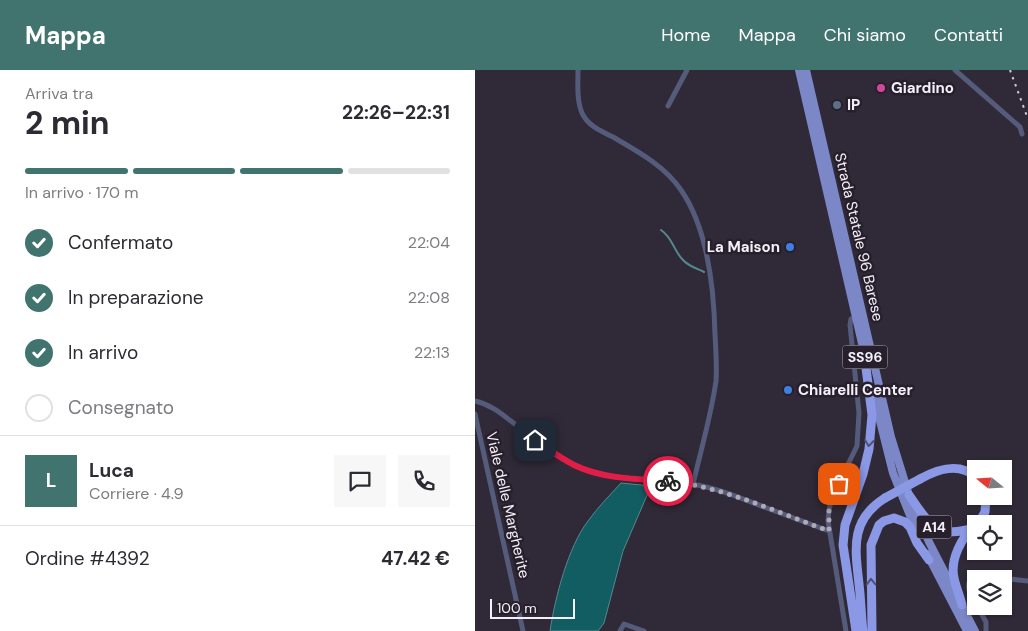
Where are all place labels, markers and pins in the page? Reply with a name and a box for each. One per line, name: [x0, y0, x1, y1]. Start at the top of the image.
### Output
place label: Giardino: [891, 78, 954, 98]
marker: Giardino: [875, 82, 887, 94]
place label: IP: [847, 95, 860, 115]
marker: IP: [831, 99, 843, 111]
place label: La Maison: [707, 237, 780, 257]
marker: La Maison: [784, 241, 796, 253]
place label: Chiarelli Center: [798, 380, 913, 400]
marker: Chiarelli Center: [782, 384, 794, 396]
pin: [514, 419, 556, 461]
pin: [818, 463, 860, 505]

